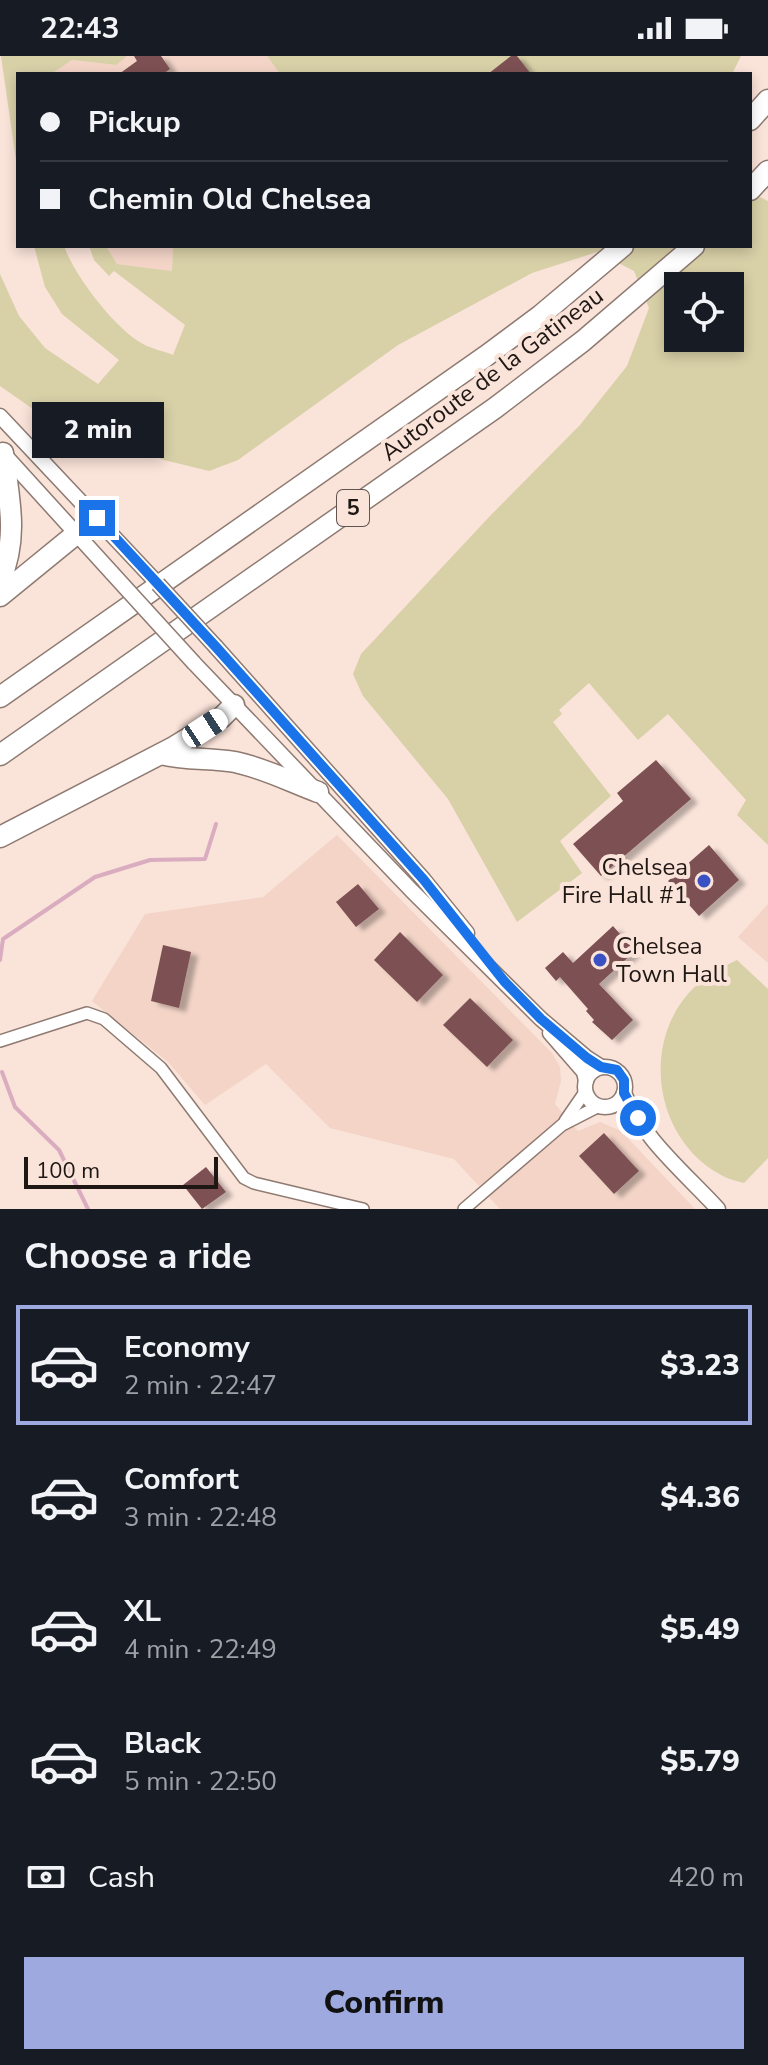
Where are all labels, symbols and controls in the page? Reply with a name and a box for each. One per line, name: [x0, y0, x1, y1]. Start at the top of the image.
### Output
text: 22:43: [40, 8, 119, 49]
text: Pickup: [88, 102, 181, 143]
text: Chemin Old Chelsea: [88, 179, 372, 220]
map controls: [664, 272, 744, 352]
button: locate: [664, 272, 744, 352]
street label: Autoroute de la Gatineau: [374, 280, 610, 468]
callout: 2 min: [31, 402, 163, 458]
text: 2 min: [64, 412, 132, 447]
road number: 5: [337, 490, 369, 526]
route end: [79, 500, 115, 536]
car: [178, 705, 232, 751]
place label: Chelsea Fire Hall #1: [562, 851, 688, 911]
marker: Chelsea Fire Hall #1: [695, 872, 713, 890]
place label: Chelsea Town Hall: [616, 930, 727, 990]
marker: Chelsea Town Hall: [591, 951, 609, 969]
route start: [620, 1100, 656, 1136]
scale bar: [24, 1153, 218, 1189]
text: 100 m: [36, 1156, 100, 1186]
text: Choose a ride: [24, 1232, 252, 1281]
text: Economy: [124, 1327, 250, 1368]
icon: car: [28, 1329, 100, 1401]
text: $3.23: [660, 1345, 740, 1386]
text: 2 min · 22:47: [124, 1368, 277, 1403]
text: Comfort: [124, 1459, 239, 1500]
icon: car: [28, 1461, 100, 1533]
text: $4.36: [660, 1477, 740, 1518]
text: 3 min · 22:48: [124, 1500, 277, 1535]
text: XL: [124, 1591, 161, 1632]
icon: car: [28, 1593, 100, 1665]
text: $5.49: [660, 1609, 740, 1650]
text: 4 min · 22:49: [124, 1632, 277, 1667]
text: Black: [124, 1723, 201, 1764]
icon: car: [28, 1725, 100, 1797]
text: $5.79: [660, 1741, 740, 1782]
text: 5 min · 22:50: [124, 1764, 277, 1799]
icon: cash: [24, 1855, 68, 1899]
text: Cash: [88, 1857, 155, 1898]
text: 420 m: [668, 1860, 744, 1895]
button: Confirm: [24, 1957, 744, 2049]

